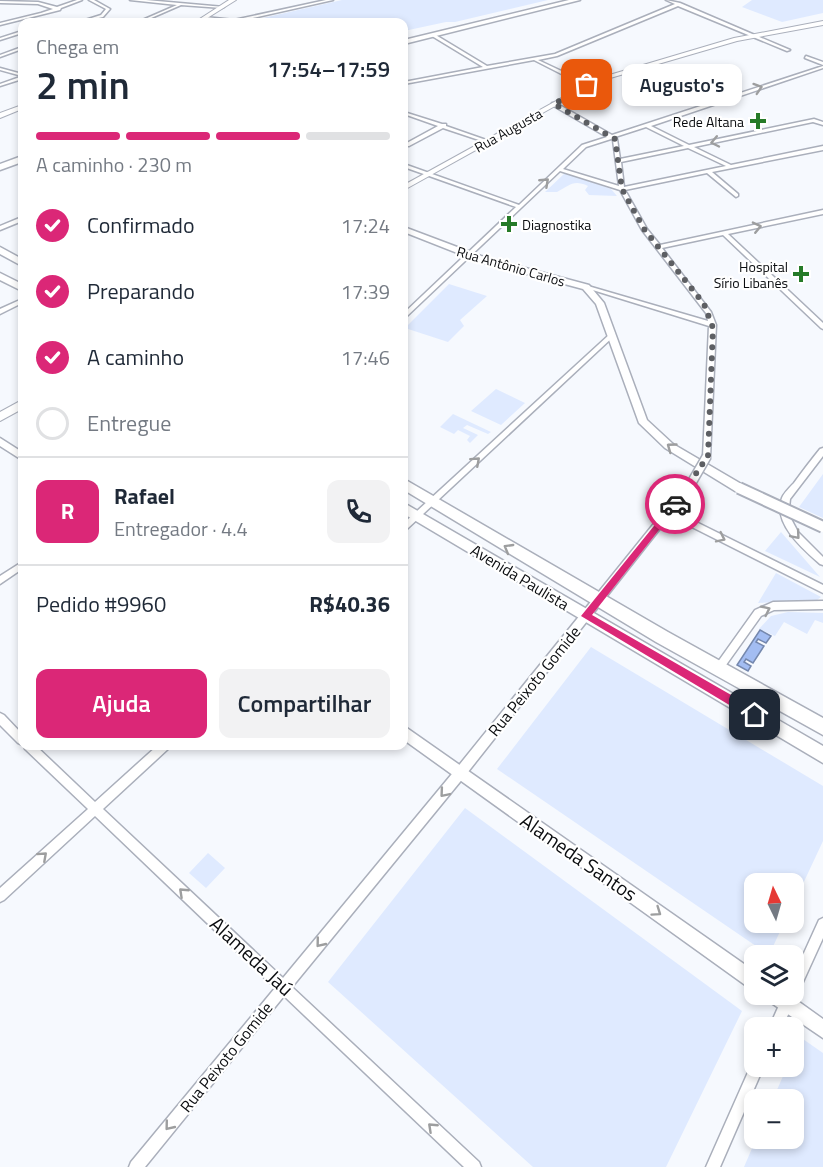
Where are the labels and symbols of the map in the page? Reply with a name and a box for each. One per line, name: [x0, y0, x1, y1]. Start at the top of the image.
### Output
pin: [561, 59, 612, 110]
callout: Augusto's: [623, 64, 743, 106]
one-way arrow: [752, 83, 763, 96]
street label: Rua Augusta: [470, 103, 546, 157]
place label: Rede Altana: [673, 111, 744, 132]
marker: Rede Altana: [749, 112, 767, 130]
one-way arrow: [711, 135, 721, 148]
one-way arrow: [537, 179, 548, 190]
place label: Diagnostika: [522, 214, 591, 235]
marker: Diagnostika: [500, 215, 518, 233]
one-way arrow: [752, 221, 762, 234]
street label: Rua Antônio Carlos: [454, 240, 568, 292]
place label: Hospital Sírio Libanês: [714, 256, 788, 293]
marker: Hospital Sírio Libanês: [792, 265, 810, 283]
one-way arrow: [667, 443, 678, 454]
one-way arrow: [469, 457, 480, 468]
courier: [645, 474, 705, 534]
one-way arrow: [789, 528, 800, 539]
one-way arrow: [715, 530, 726, 542]
street label: Avenida Paulista: [466, 538, 574, 616]
one-way arrow: [503, 543, 514, 555]
one-way arrow: [760, 606, 771, 618]
street label: Rua Peixoto Gomide: [482, 621, 586, 741]
pin: [729, 689, 780, 740]
one-way arrow: [440, 786, 451, 797]
street label: Alameda Santos: [514, 805, 644, 909]
one-way arrow: [36, 852, 47, 863]
north arrow: [744, 873, 804, 933]
one-way arrow: [180, 888, 190, 899]
one-way arrow: [650, 905, 661, 916]
street label: Alameda Jaú: [203, 909, 301, 1003]
one-way arrow: [316, 936, 327, 947]
street label: Rua Peixoto Gomide: [174, 997, 278, 1117]
one-way arrow: [166, 1119, 177, 1130]
one-way arrow: [428, 1123, 439, 1134]

